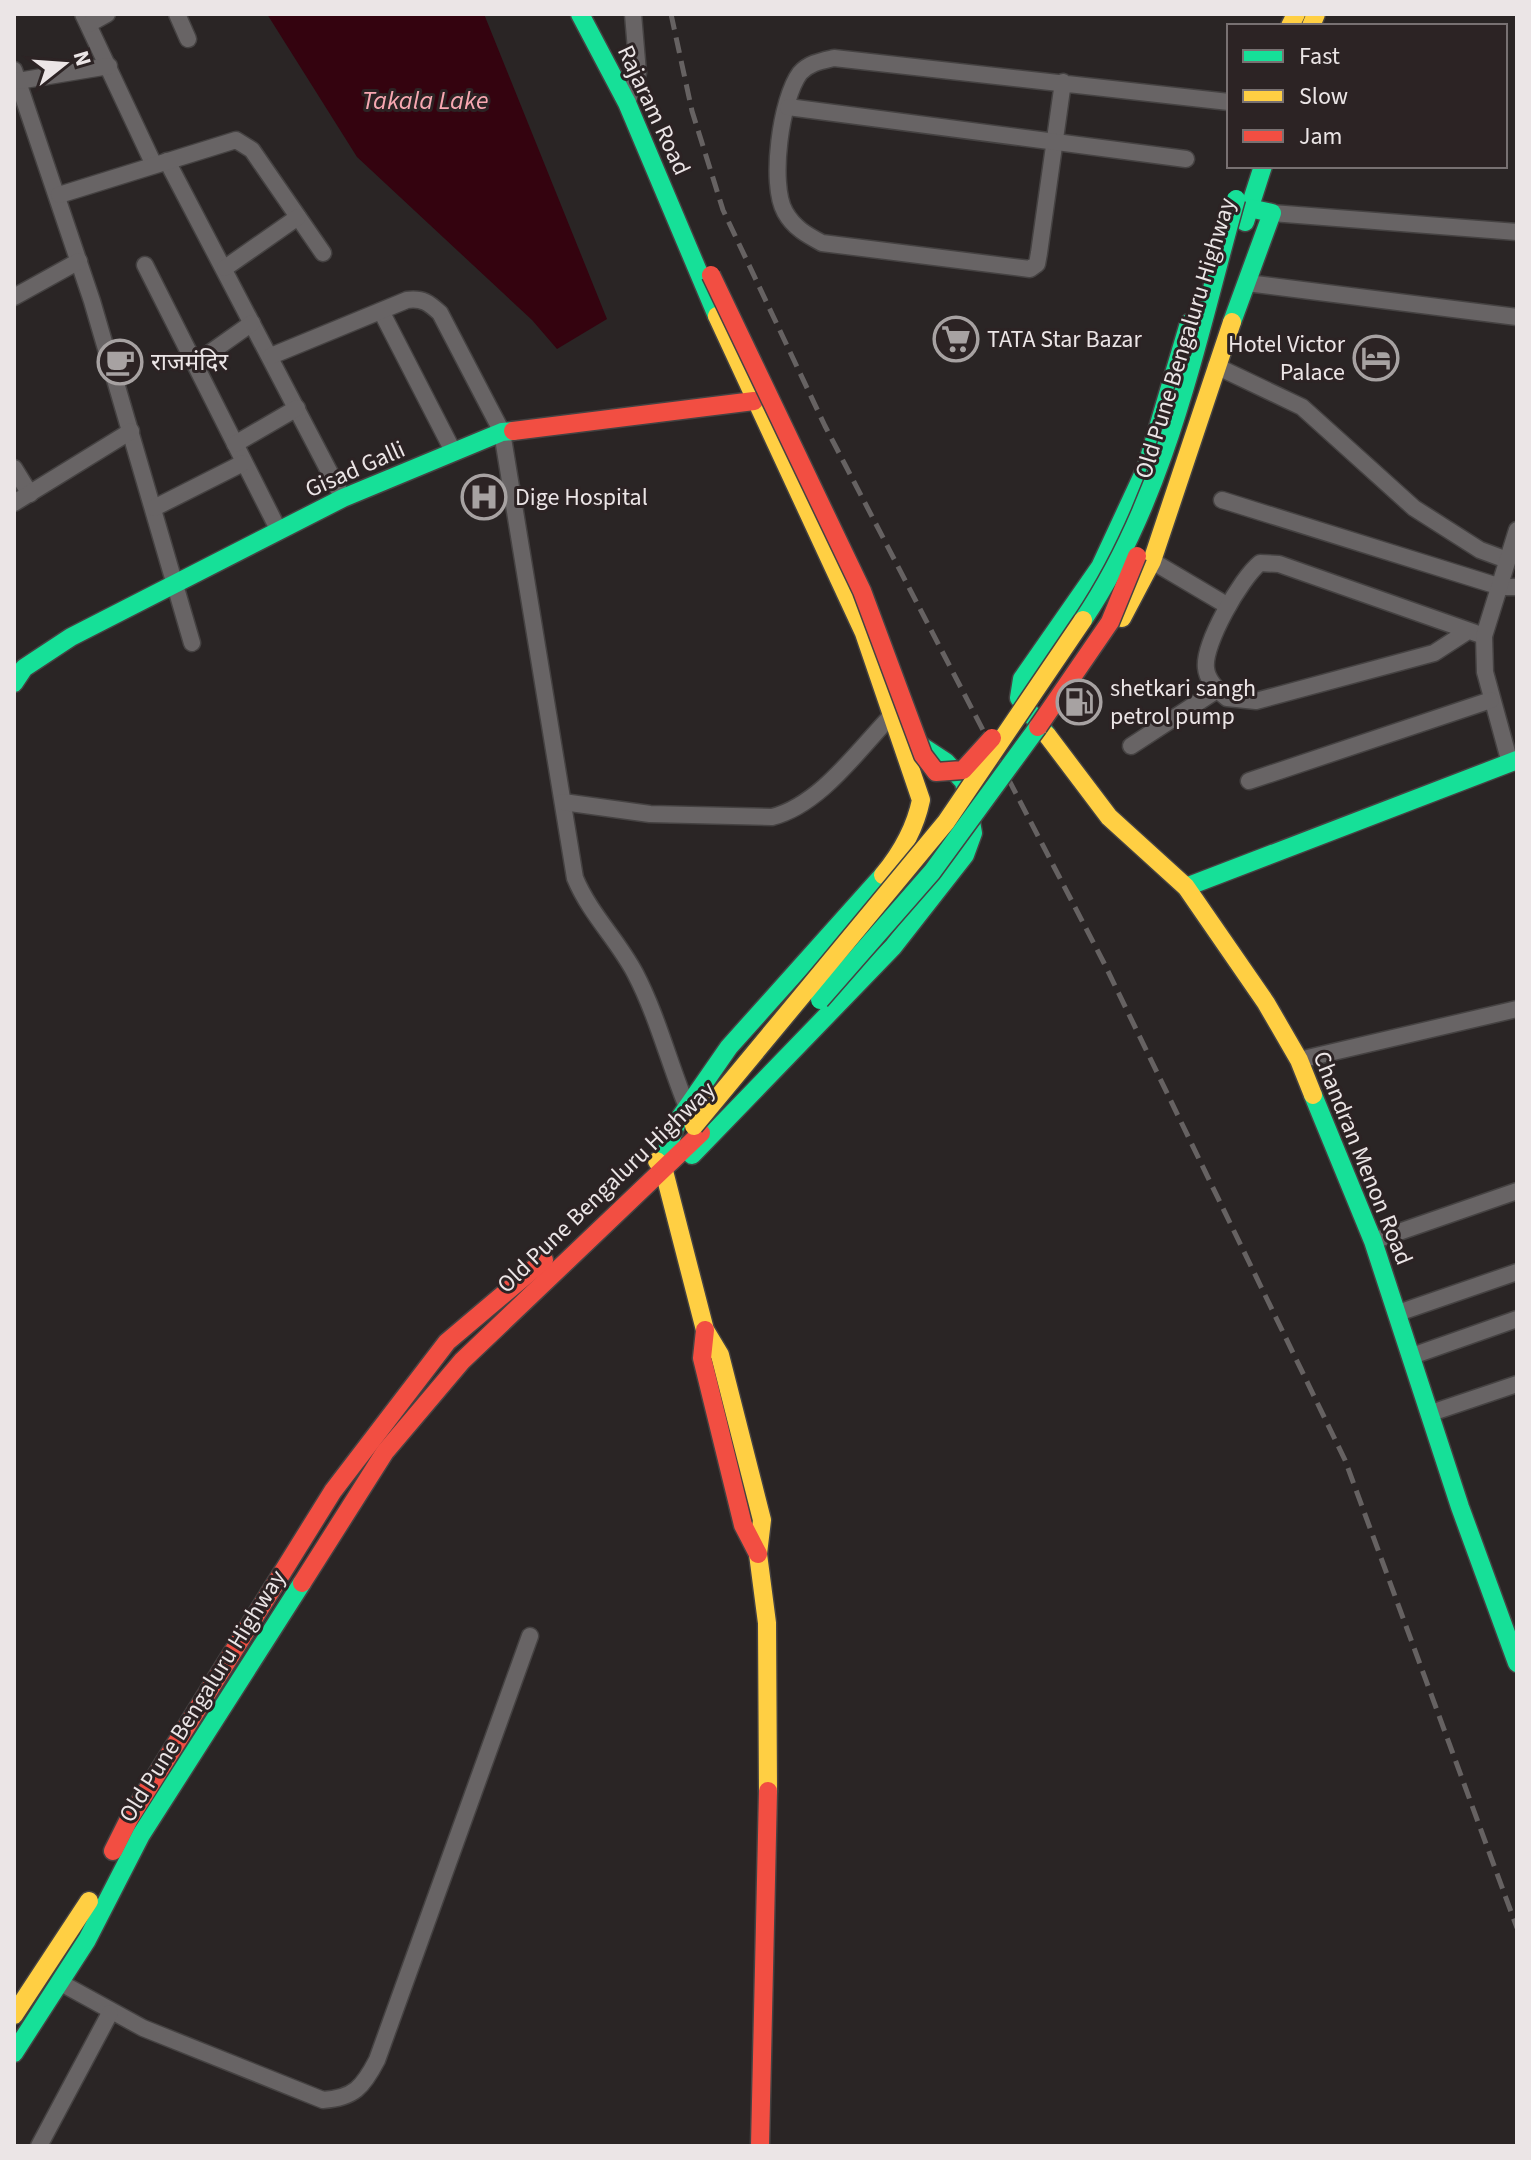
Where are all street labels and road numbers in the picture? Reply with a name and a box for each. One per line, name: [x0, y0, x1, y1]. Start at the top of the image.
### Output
street label: Rajaram Road: [608, 39, 699, 181]
street label: Old Pune Bengaluru Highway: [1126, 193, 1245, 483]
street label: Gisad Galli: [300, 432, 411, 507]
street label: Chandran Menon Road: [1304, 1046, 1421, 1270]
street label: Old Pune Bengaluru Highway: [489, 1073, 724, 1301]
street label: Old Pune Bengaluru Highway: [110, 1563, 295, 1829]

